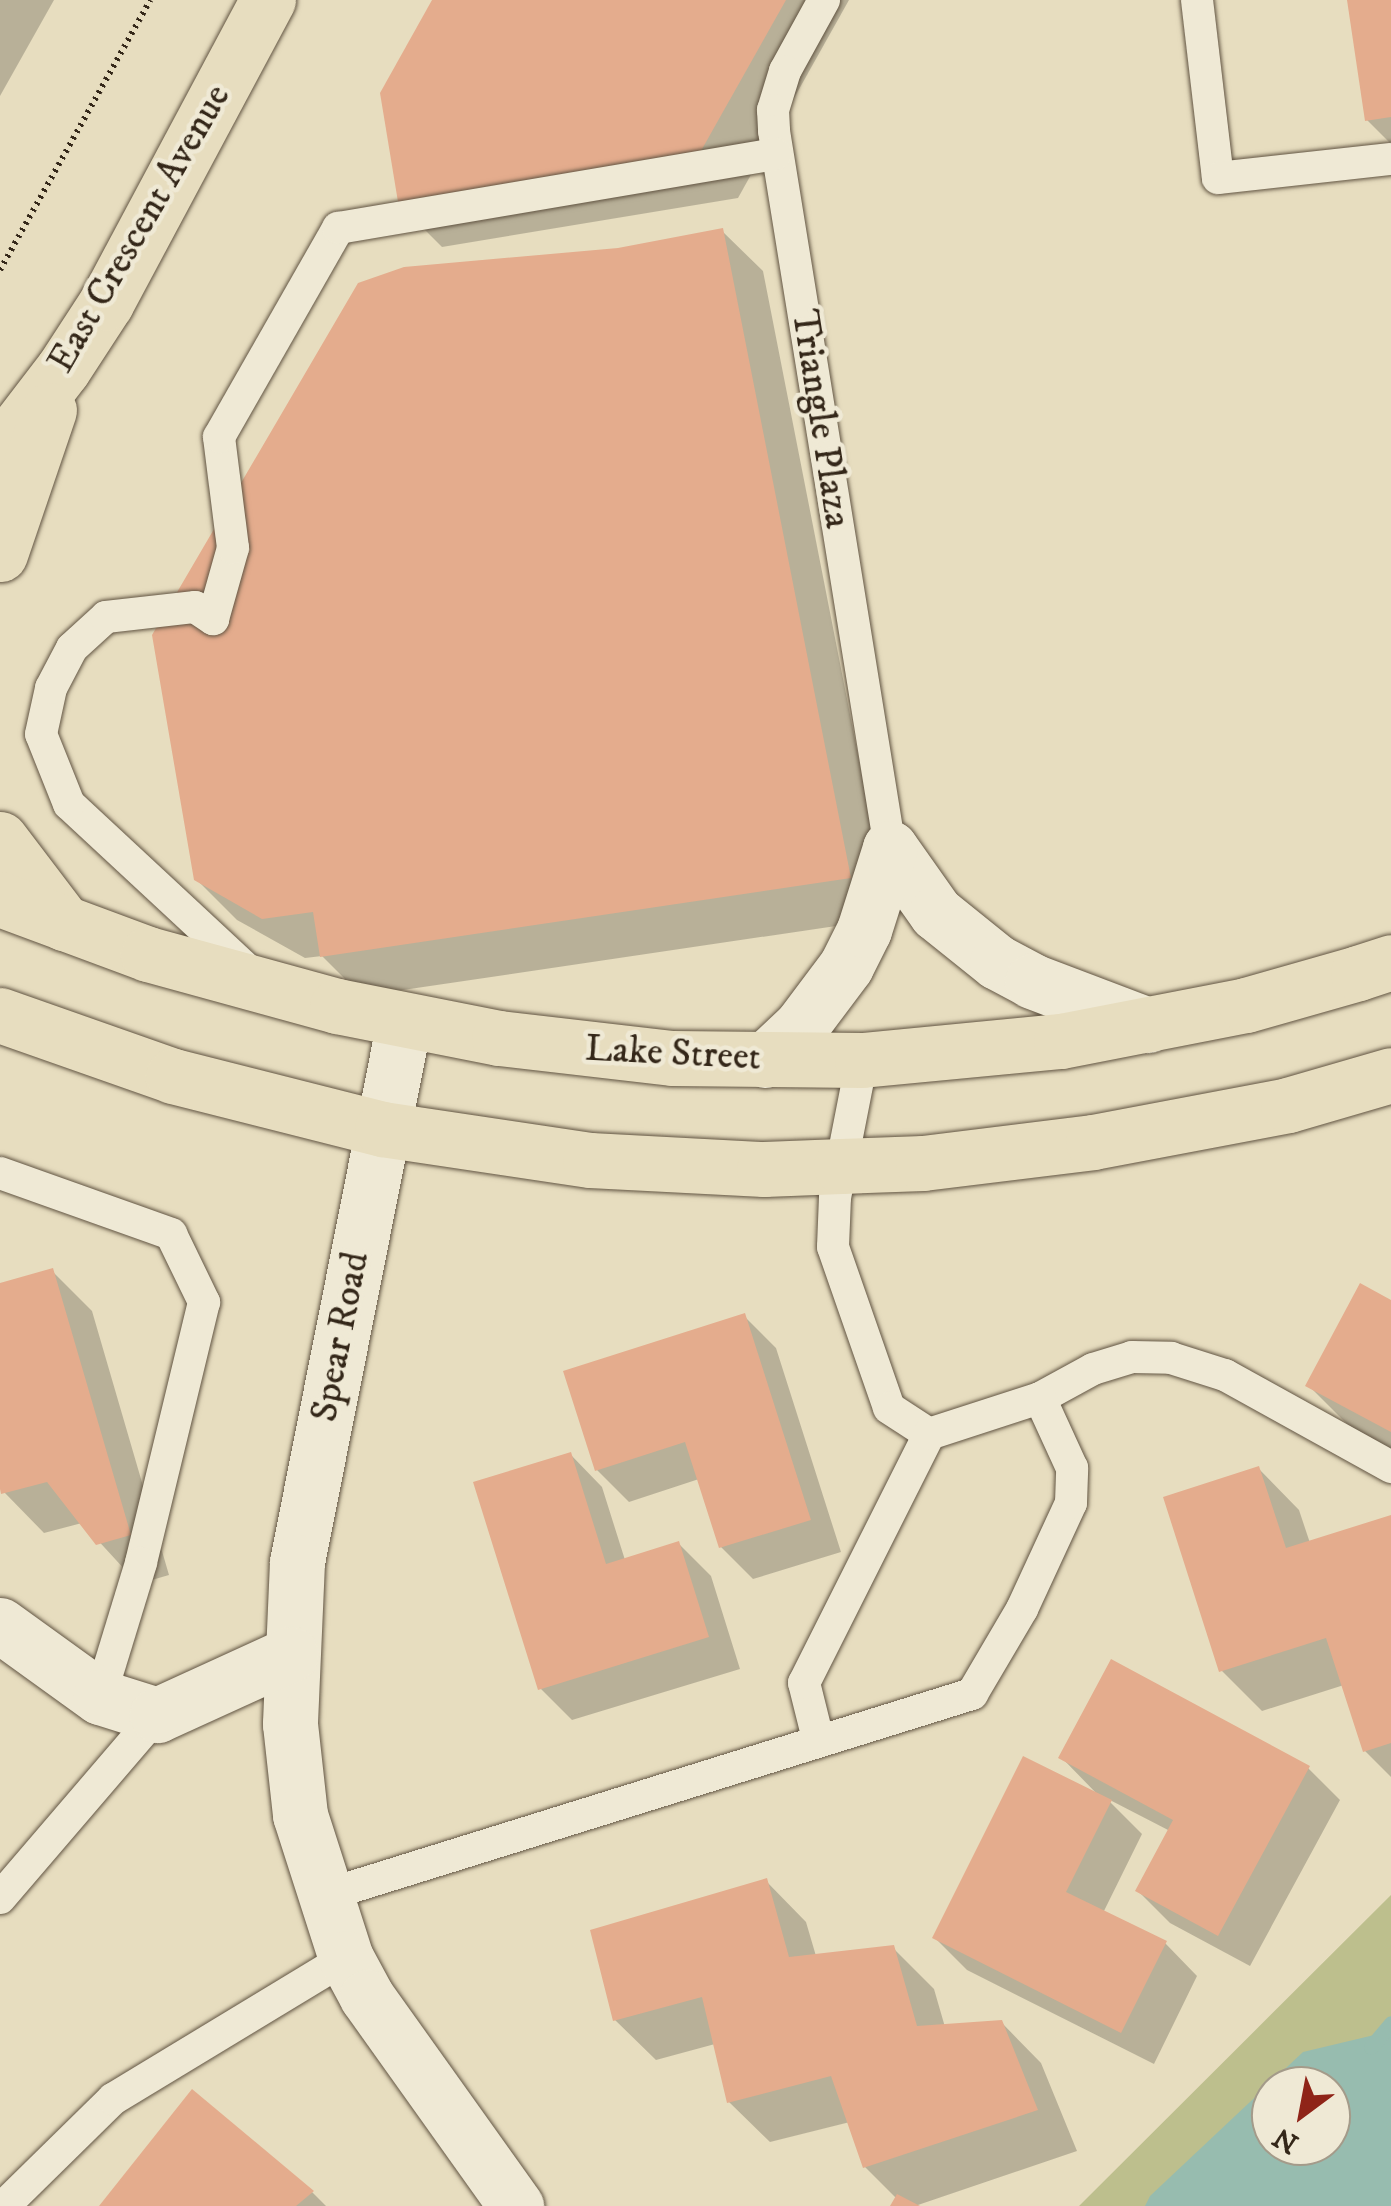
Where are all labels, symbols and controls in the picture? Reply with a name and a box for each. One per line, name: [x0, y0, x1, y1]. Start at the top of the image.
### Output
street label: East Crescent Avenue: [39, 77, 241, 381]
street label: Triangle Plaza: [780, 307, 860, 531]
street label: Lake Street: [584, 1027, 762, 1081]
street label: Spear Road: [302, 1248, 380, 1426]
north arrow: [1251, 2066, 1351, 2166]
text: N: [1267, 2119, 1305, 2161]

